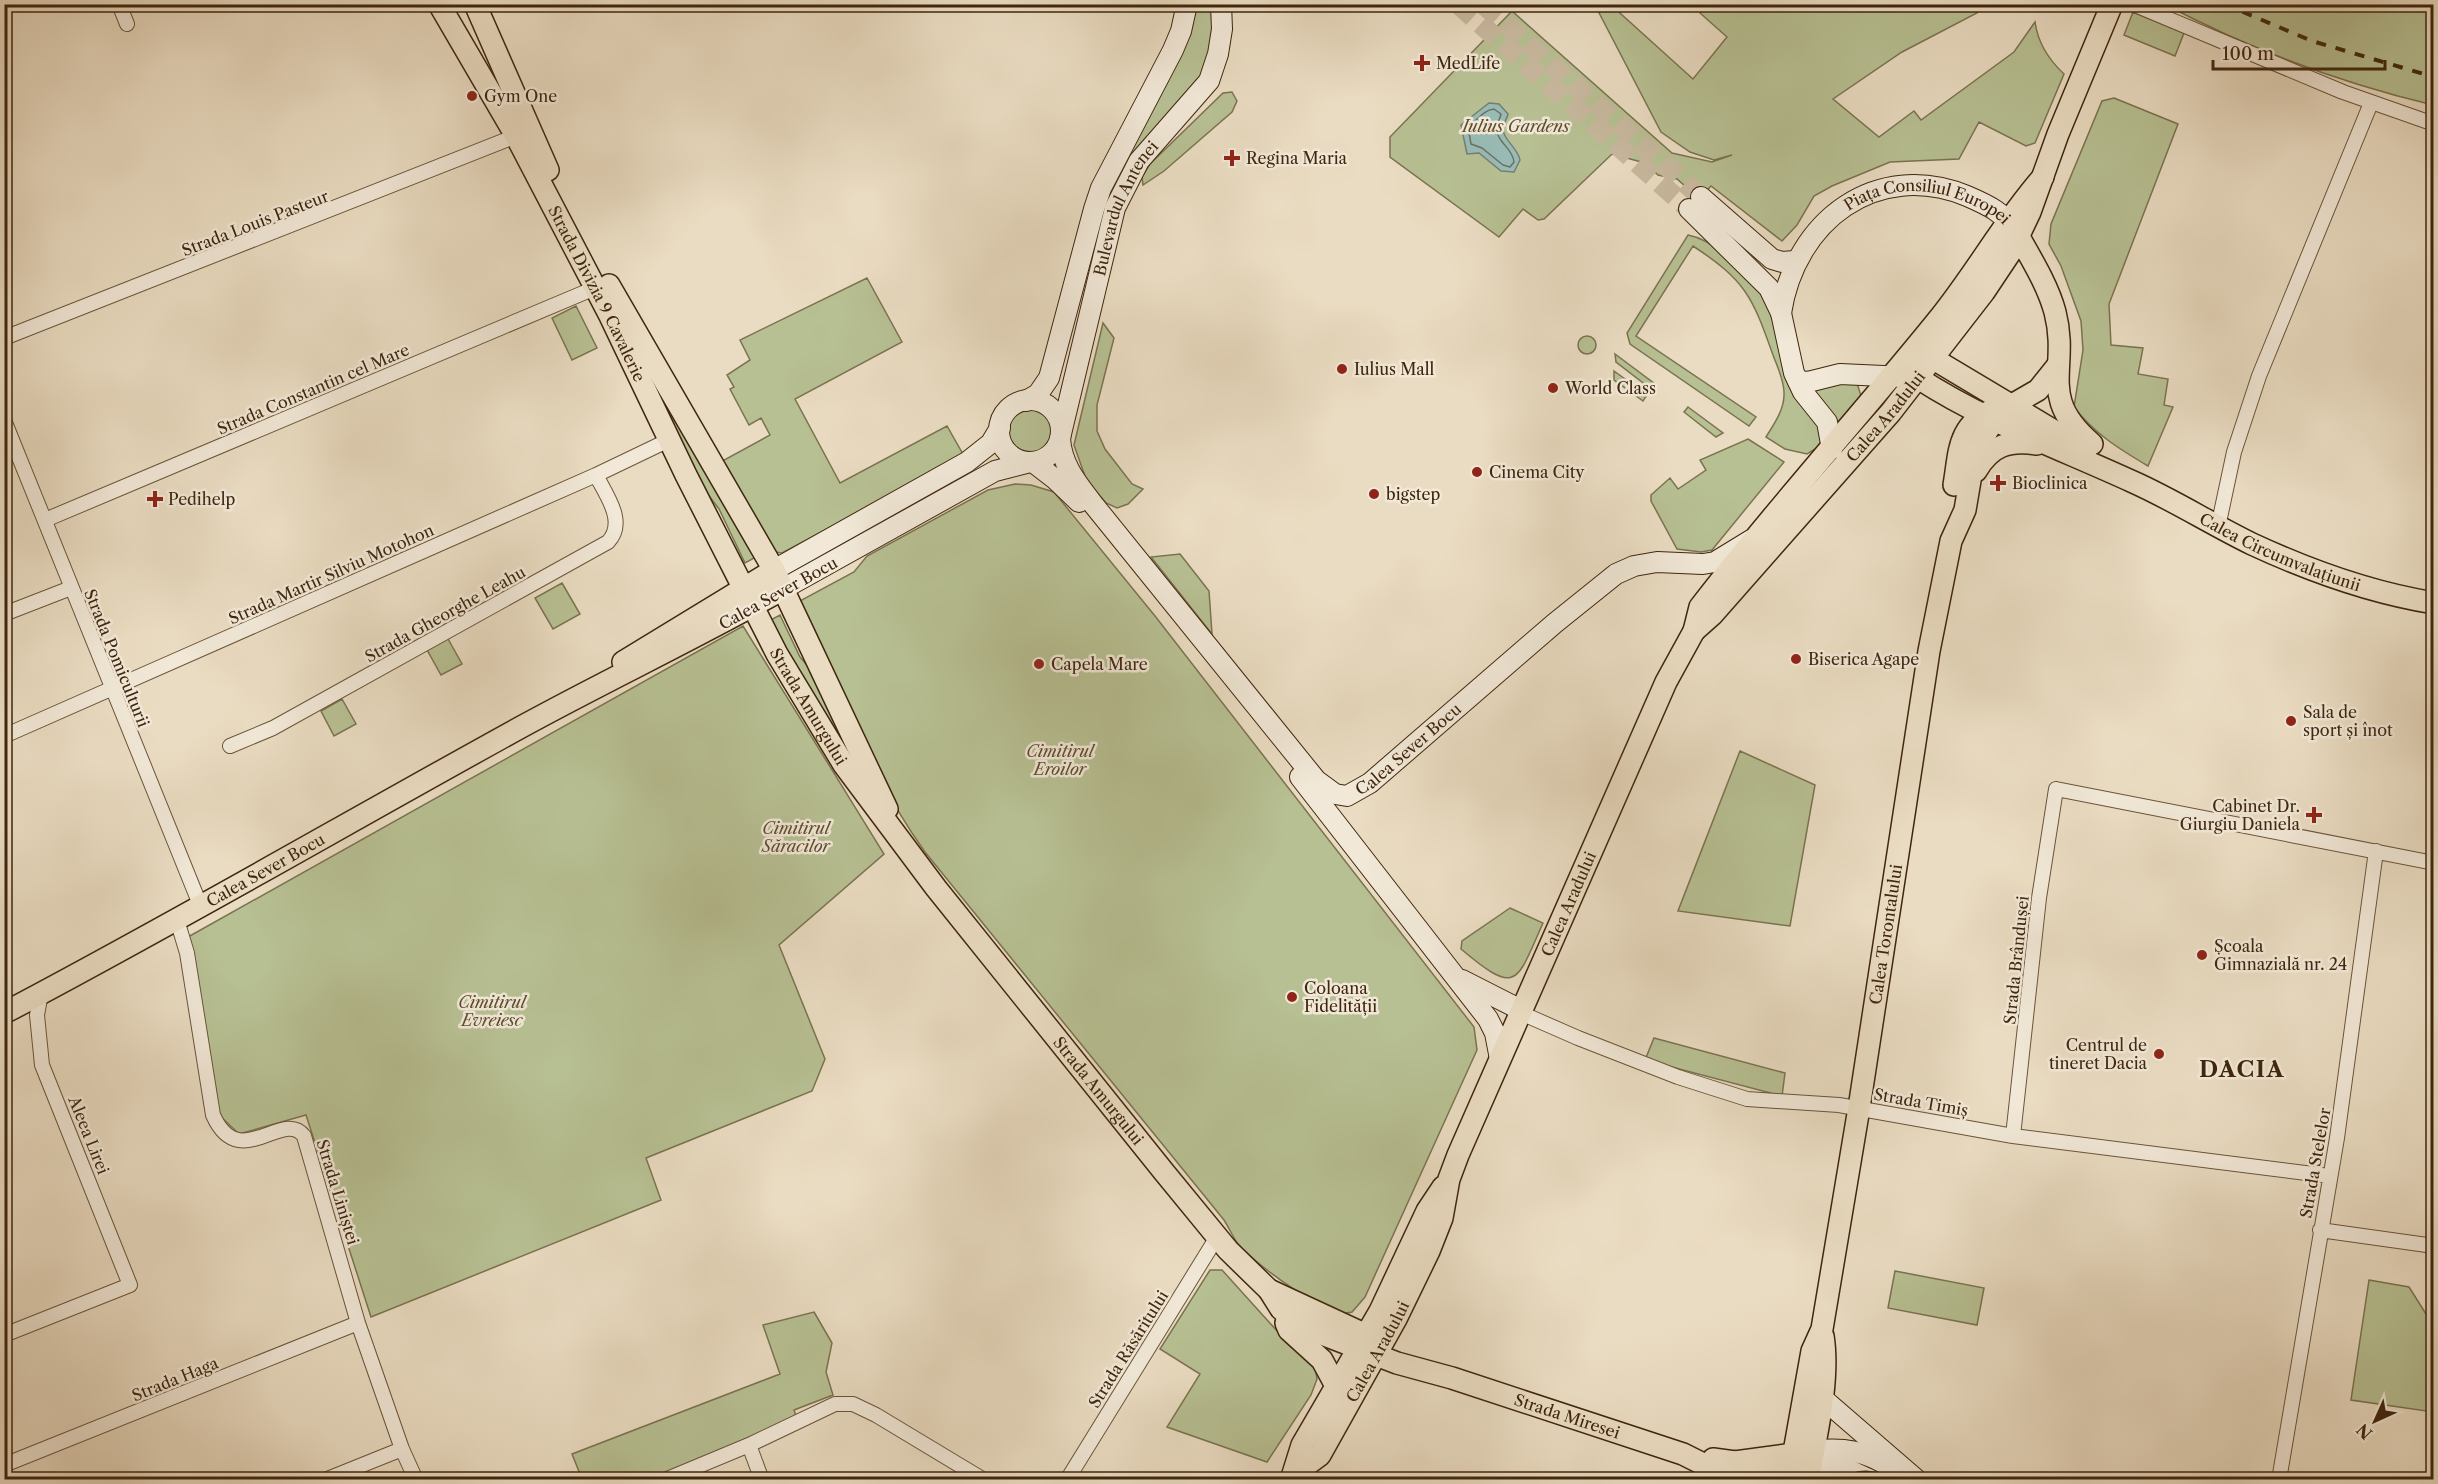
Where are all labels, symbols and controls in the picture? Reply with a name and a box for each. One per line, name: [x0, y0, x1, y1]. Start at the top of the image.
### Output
scale bar: [2213, 33, 2386, 71]
text: 100 m: [2222, 43, 2274, 65]
place label: MedLife: [1436, 53, 1500, 73]
marker: MedLife: [1413, 54, 1431, 72]
place label: Gym One: [484, 86, 557, 106]
marker: Gym One: [465, 89, 479, 103]
park label: Iulius Gardens: [1460, 116, 1570, 136]
street label: Bulevardul Antenei: [1089, 136, 1162, 278]
place label: Regina Maria: [1246, 148, 1348, 168]
marker: Regina Maria: [1223, 149, 1241, 167]
street label: Piața Consiliul Europei: [1840, 175, 2015, 228]
street label: Strada Louis Pasteur: [179, 186, 332, 260]
street label: Strada Divizia 9 Cavalerie: [544, 202, 650, 385]
street label: Strada Constantin cel Mare: [214, 339, 412, 439]
place label: Iulius Mall: [1354, 359, 1435, 379]
marker: Iulius Mall: [1335, 362, 1349, 376]
street label: Calea Aradului: [1842, 367, 1929, 466]
place label: World Class: [1564, 378, 1656, 398]
marker: World Class: [1546, 381, 1560, 395]
place label: Cinema City: [1489, 462, 1585, 482]
marker: Cinema City: [1470, 465, 1484, 479]
place label: Bioclinica: [2012, 473, 2088, 493]
marker: Bioclinica: [1989, 474, 2007, 492]
place label: bigstep: [1386, 484, 1440, 504]
marker: bigstep: [1367, 487, 1381, 501]
place label: Pedihelp: [168, 489, 235, 509]
marker: Pedihelp: [146, 490, 164, 508]
street label: Calea Circumvalațiunii: [2196, 508, 2363, 595]
street label: Strada Martir Silviu Motohon: [225, 520, 437, 628]
street label: Calea Sever Bocu: [715, 552, 841, 634]
street label: Strada Gheorghe Leahu: [361, 561, 529, 666]
street label: Strada Pomiculturii: [80, 586, 154, 730]
street label: Strada Amurgului: [766, 645, 852, 769]
place label: Biserica Agape: [1808, 649, 1919, 669]
marker: Biserica Agape: [1789, 652, 1803, 666]
place label: Capela Mare: [1051, 654, 1148, 674]
marker: Capela Mare: [1032, 657, 1046, 671]
street label: Calea Sever Bocu: [1352, 699, 1465, 799]
place label: Sala de sport și înot: [2303, 702, 2393, 740]
marker: Sala de sport și înot: [2284, 714, 2298, 728]
park label: Cimitirul Eroilor: [1026, 741, 1096, 779]
place label: Cabinet Dr. Giurgiu Daniela: [2180, 796, 2301, 834]
marker: Cabinet Dr. Giurgiu Daniela: [2305, 806, 2323, 824]
park label: Cimitirul Săracilor: [761, 818, 832, 856]
street label: Calea Sever Bocu: [203, 829, 328, 911]
street label: Calea Aradului: [1537, 848, 1600, 959]
street label: Calea Torontalului: [1865, 863, 1906, 1006]
street label: Strada Brândușei: [1999, 895, 2033, 1025]
place label: Școala Gimnazială nr. 24: [2214, 936, 2347, 974]
marker: Școala Gimnazială nr. 24: [2195, 948, 2209, 962]
place label: Coloana Fidelității: [1304, 978, 1377, 1016]
marker: Coloana Fidelității: [1285, 990, 1299, 1004]
park label: Cimitirul Evreiesc: [458, 992, 528, 1030]
street label: Strada Amurgului: [1049, 1032, 1148, 1149]
place label: Centrul de tineret Dacia: [2049, 1035, 2148, 1073]
marker: Centrul de tineret Dacia: [2152, 1047, 2166, 1061]
district label: DACIA: [2199, 1056, 2285, 1083]
street label: Strada Timiș: [1872, 1084, 1970, 1120]
street label: Aleea Lirei: [64, 1092, 114, 1177]
street label: Strada Stelelor: [2295, 1106, 2335, 1220]
street label: Strada Liniștei: [312, 1137, 364, 1247]
street label: Strada Răsăritului: [1084, 1286, 1172, 1411]
street label: Calea Aradului: [1342, 1298, 1413, 1406]
street label: Strada Haga: [129, 1352, 222, 1405]
street label: Strada Miresei: [1512, 1389, 1623, 1443]
north arrow: [2345, 1391, 2405, 1451]
text: N: [2352, 1420, 2376, 1444]

